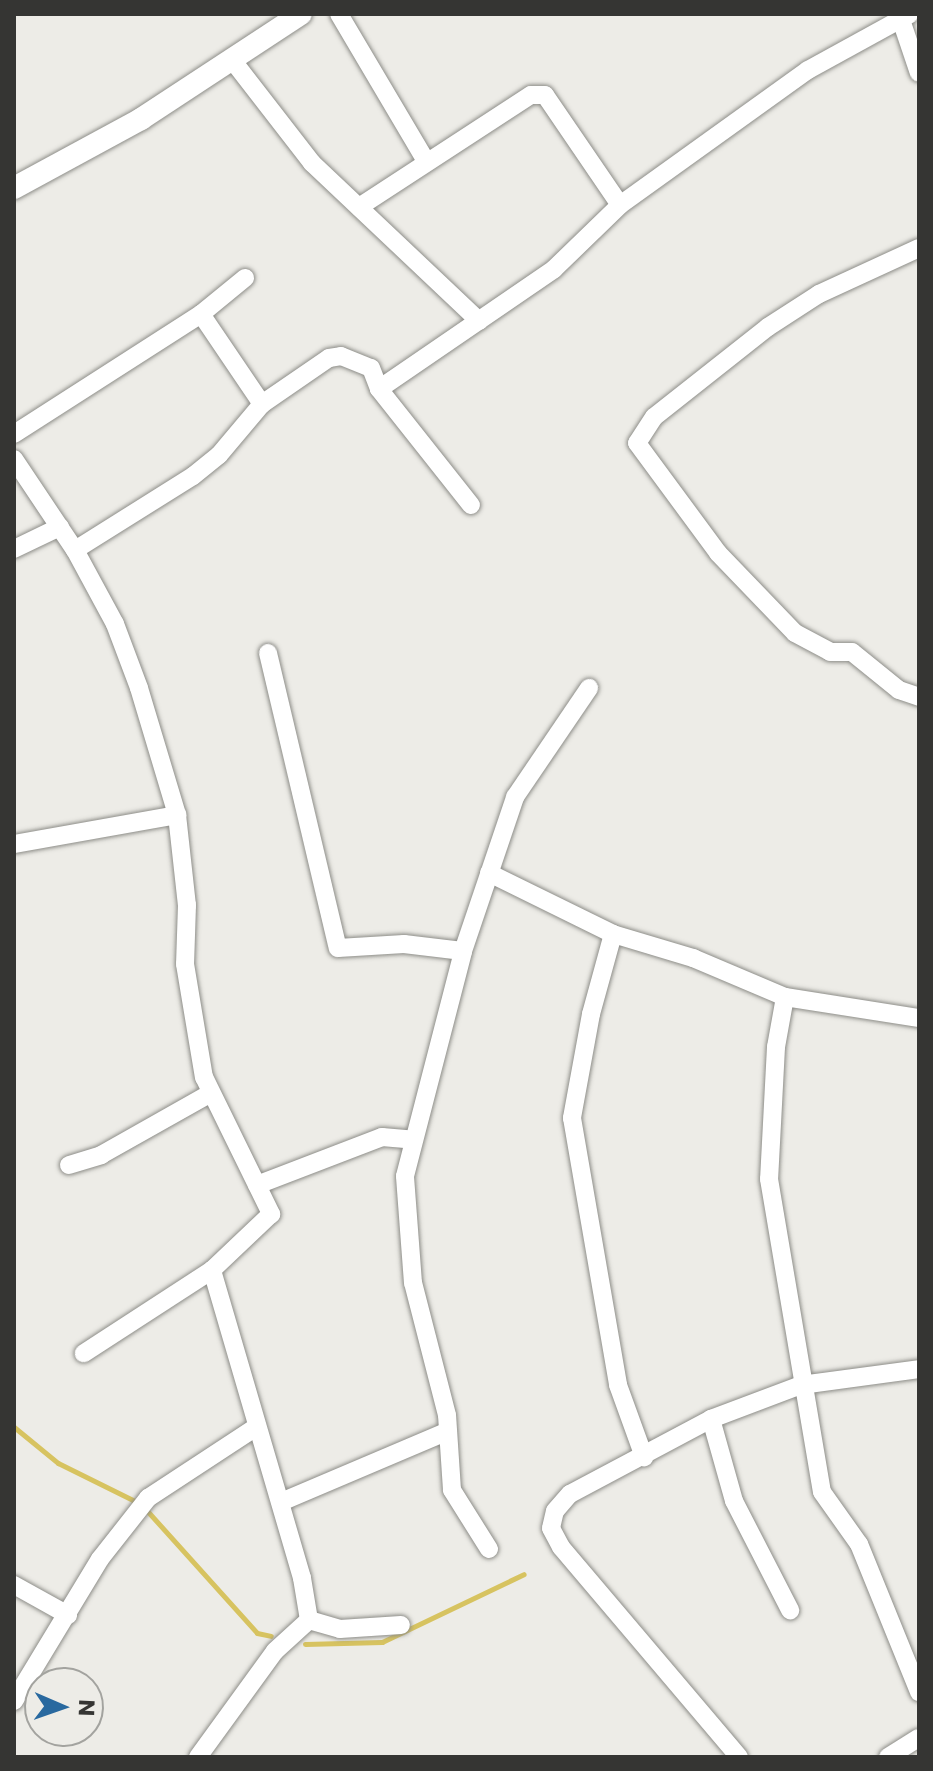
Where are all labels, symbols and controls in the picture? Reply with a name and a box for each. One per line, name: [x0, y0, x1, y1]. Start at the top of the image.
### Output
north arrow: [24, 1667, 104, 1747]
text: N: [71, 1699, 102, 1717]

